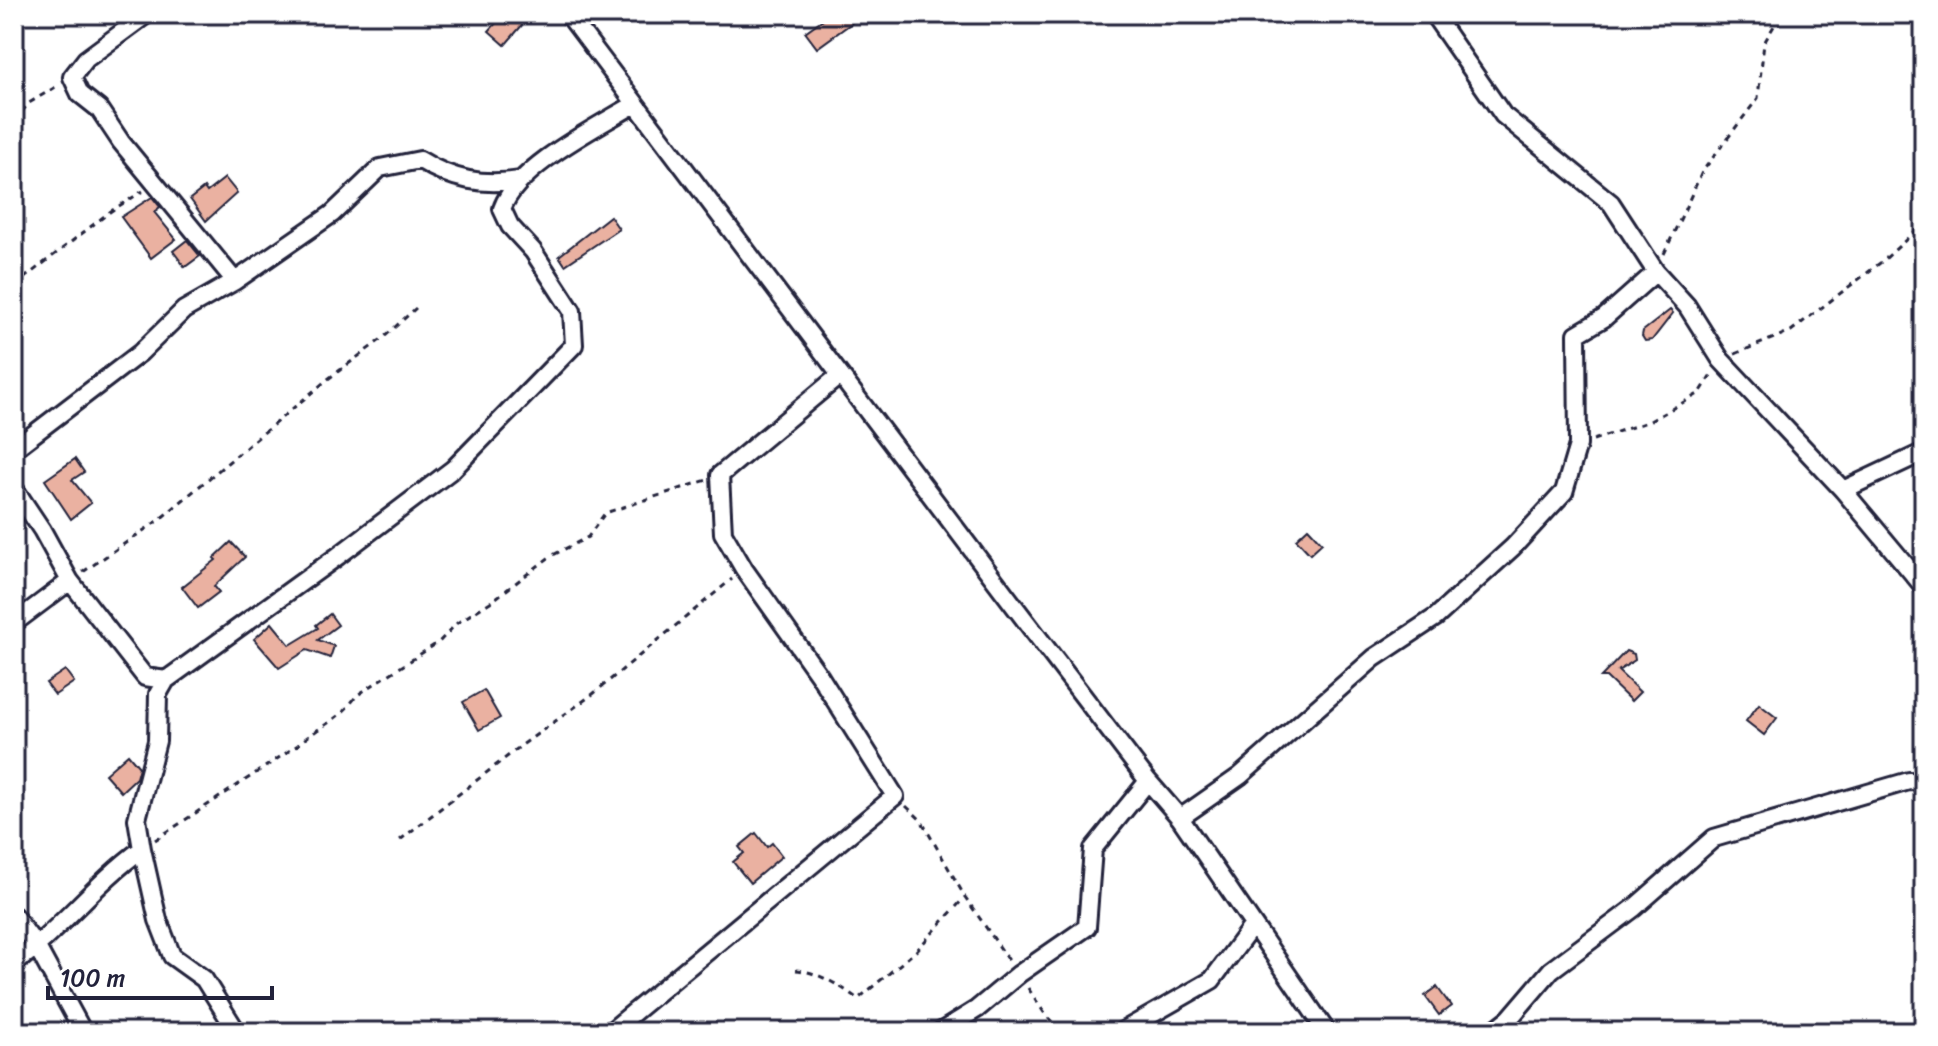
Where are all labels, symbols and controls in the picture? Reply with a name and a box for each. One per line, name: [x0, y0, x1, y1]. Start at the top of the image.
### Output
scale bar: [48, 950, 272, 1000]
text: 100 m: [60, 957, 125, 999]

